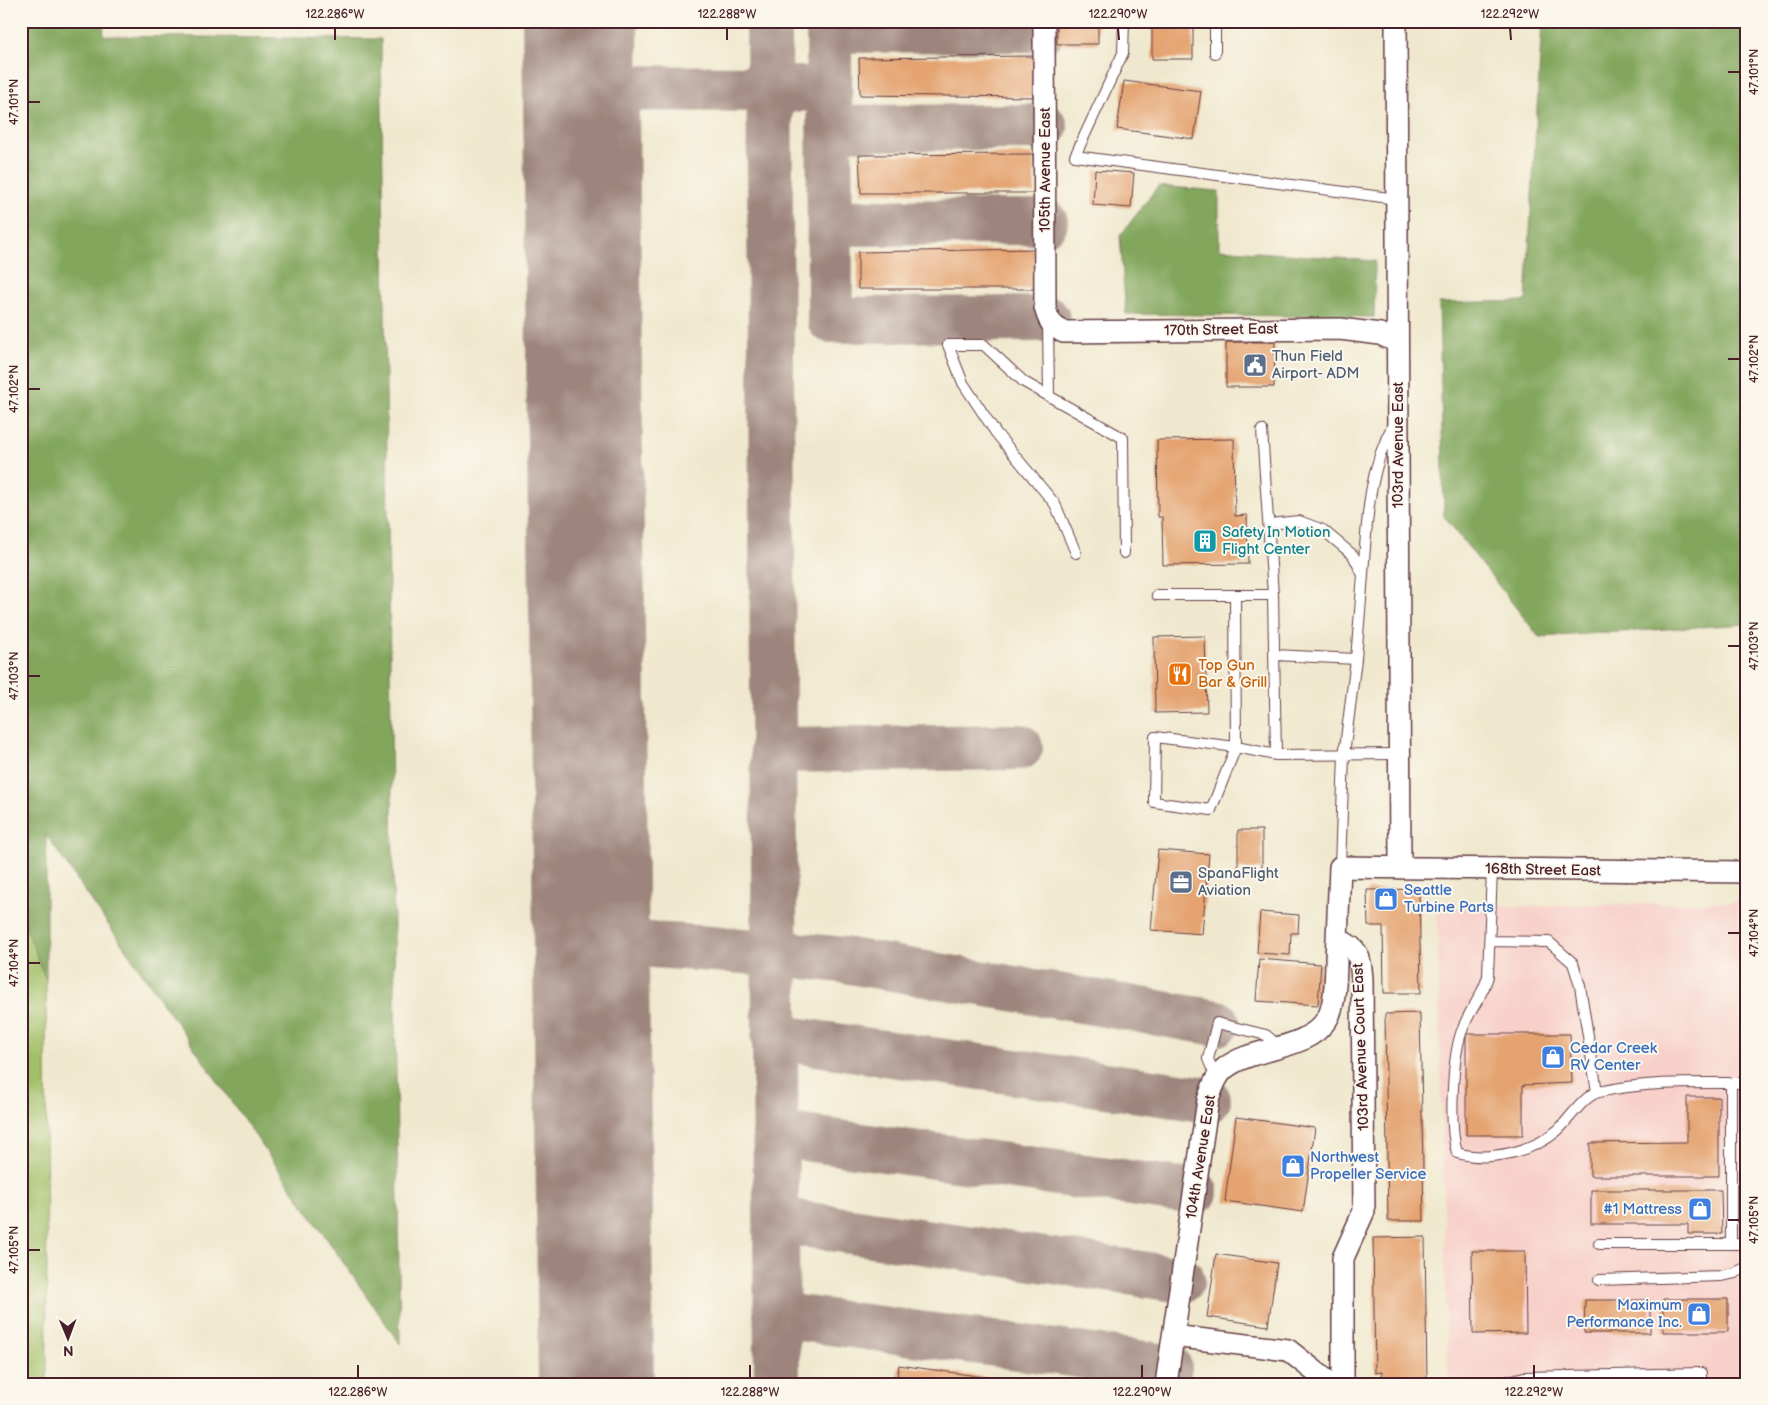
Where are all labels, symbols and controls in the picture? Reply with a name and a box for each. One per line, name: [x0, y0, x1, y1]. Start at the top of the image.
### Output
text: 122.286°W: [306, 7, 364, 22]
text: 122.288°W: [698, 7, 756, 22]
text: 122.290°W: [1089, 7, 1147, 22]
text: 122.292°W: [1481, 7, 1539, 22]
text: 47.101°N: [1747, 49, 1762, 95]
text: 47.101°N: [7, 79, 22, 125]
street label: 105th Avenue East: [1036, 107, 1055, 232]
street label: 170th Street East: [1164, 319, 1279, 340]
text: 47.102°N: [1747, 335, 1762, 383]
place label: Thun Field Airport- ADM: [1272, 347, 1359, 383]
public building icon: Thun Field Airport- ADM: [1242, 352, 1268, 378]
text: 47.102°N: [7, 365, 22, 413]
street label: 103rd Avenue East: [1389, 381, 1408, 508]
place label: Safety In Motion Flight Center: [1222, 523, 1331, 559]
building icon: Safety In Motion Flight Center: [1192, 528, 1218, 554]
text: 47.103°N: [1747, 622, 1762, 670]
text: 47.103°N: [7, 652, 22, 700]
place label: Top Gun Bar & Grill: [1198, 656, 1267, 692]
restaurant icon: Top Gun Bar & Grill: [1167, 661, 1193, 687]
street label: 168th Street East: [1485, 859, 1602, 881]
place label: SpanaFlight Aviation: [1198, 864, 1279, 900]
office icon: SpanaFlight Aviation: [1168, 869, 1194, 895]
place label: Seattle Turbine Parts: [1404, 881, 1494, 917]
shop icon: Seattle Turbine Parts: [1373, 886, 1399, 912]
text: 47.104°N: [1747, 909, 1762, 957]
text: 47.104°N: [7, 939, 22, 987]
street label: 103rd Avenue Court East: [1349, 962, 1373, 1131]
place label: Cedar Creek RV Center: [1570, 1039, 1658, 1075]
shop icon: Cedar Creek RV Center: [1540, 1044, 1566, 1070]
street label: 104th Avenue East: [1182, 1093, 1220, 1220]
place label: Northwest Propeller Service: [1310, 1148, 1426, 1184]
shop icon: Northwest Propeller Service: [1280, 1153, 1306, 1179]
shop icon: #1 Mattress: [1687, 1196, 1713, 1222]
text: 47.105°N: [1747, 1196, 1762, 1244]
place label: #1 Mattress: [1603, 1200, 1683, 1219]
text: 47.105°N: [7, 1226, 22, 1274]
place label: Maximum Performance Inc.: [1567, 1296, 1682, 1332]
shop icon: Maximum Performance Inc.: [1686, 1301, 1712, 1327]
north arrow: [42, 1312, 92, 1362]
text: N: [63, 1342, 74, 1359]
text: 122.286°W: [329, 1385, 387, 1400]
text: 122.288°W: [721, 1385, 779, 1400]
text: 122.290°W: [1113, 1385, 1171, 1400]
text: 122.292°W: [1505, 1385, 1563, 1400]

